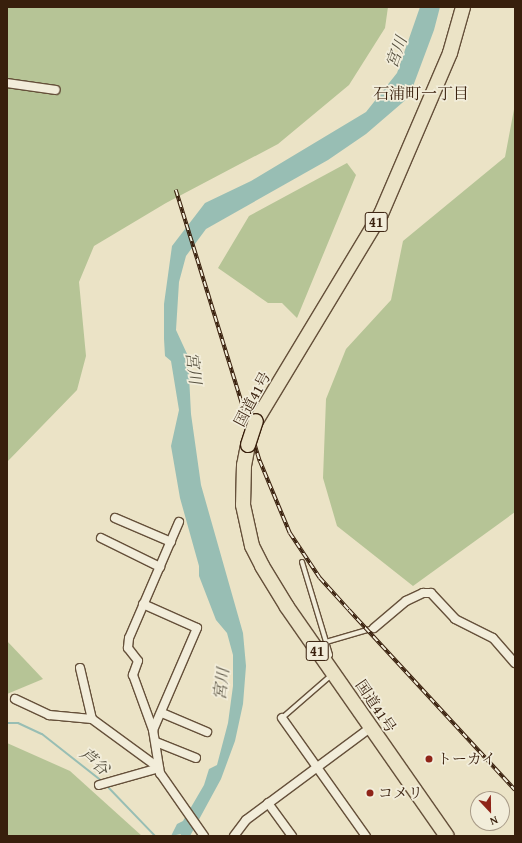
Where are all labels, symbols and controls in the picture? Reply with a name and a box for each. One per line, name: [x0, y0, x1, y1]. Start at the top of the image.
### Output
water label: 宮川: [382, 34, 410, 70]
district label: 石浦町一丁目: [373, 83, 469, 103]
road number: 41: [364, 210, 388, 234]
water label: 宮川: [183, 351, 205, 385]
street label: 国道41号: [230, 369, 274, 429]
road number: 41: [305, 639, 329, 663]
water label: 宮川: [210, 667, 232, 701]
street label: 国道41号: [352, 676, 400, 736]
water label: 芦谷: [77, 743, 113, 779]
place label: トーカイ: [437, 750, 497, 768]
marker: トーカイ: [424, 754, 434, 764]
place label: コメリ: [378, 784, 423, 802]
marker: コメリ: [365, 788, 375, 798]
north arrow: [470, 791, 510, 831]
text: N: [488, 812, 501, 830]

